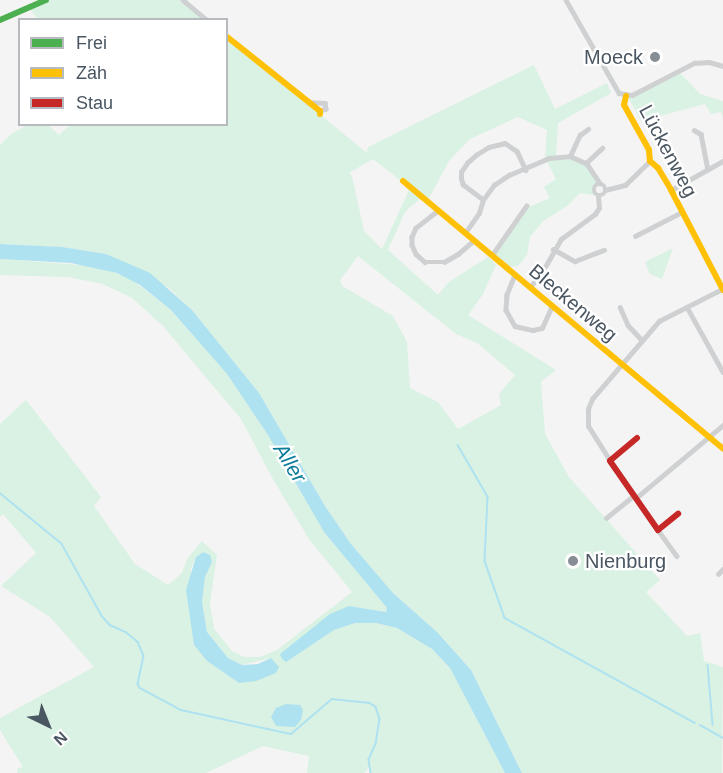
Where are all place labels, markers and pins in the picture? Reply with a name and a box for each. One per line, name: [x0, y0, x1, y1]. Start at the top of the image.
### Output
place label: Moeck: [584, 45, 643, 69]
marker: Moeck: [648, 50, 662, 64]
place label: Nienburg: [585, 549, 666, 573]
marker: Nienburg: [566, 554, 580, 568]

